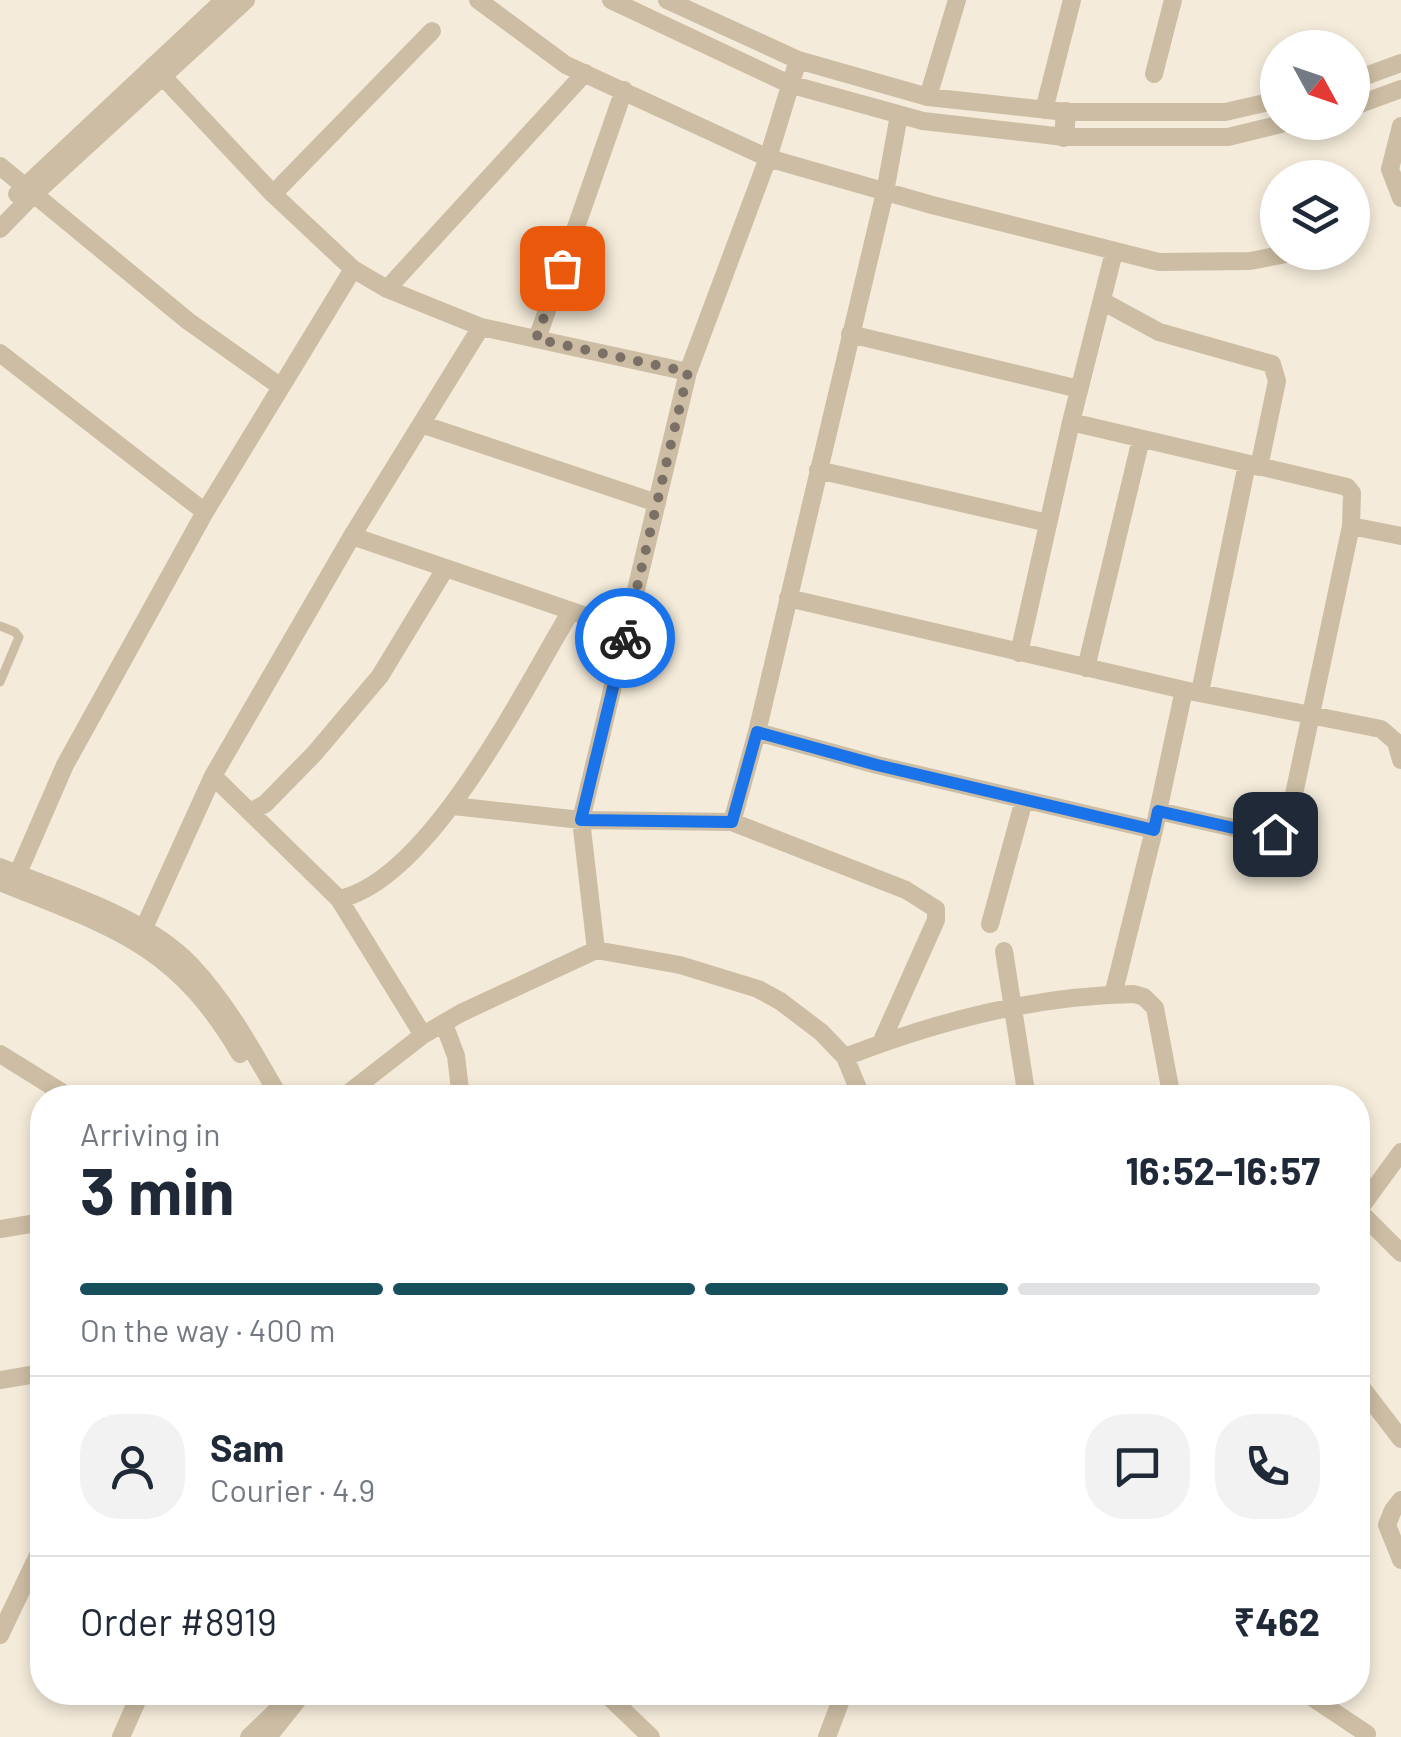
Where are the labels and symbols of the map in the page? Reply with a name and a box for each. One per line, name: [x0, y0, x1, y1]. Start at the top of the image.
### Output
north arrow: [1260, 30, 1370, 140]
pin: [520, 226, 605, 311]
courier: [575, 588, 675, 688]
pin: [1233, 792, 1318, 877]

